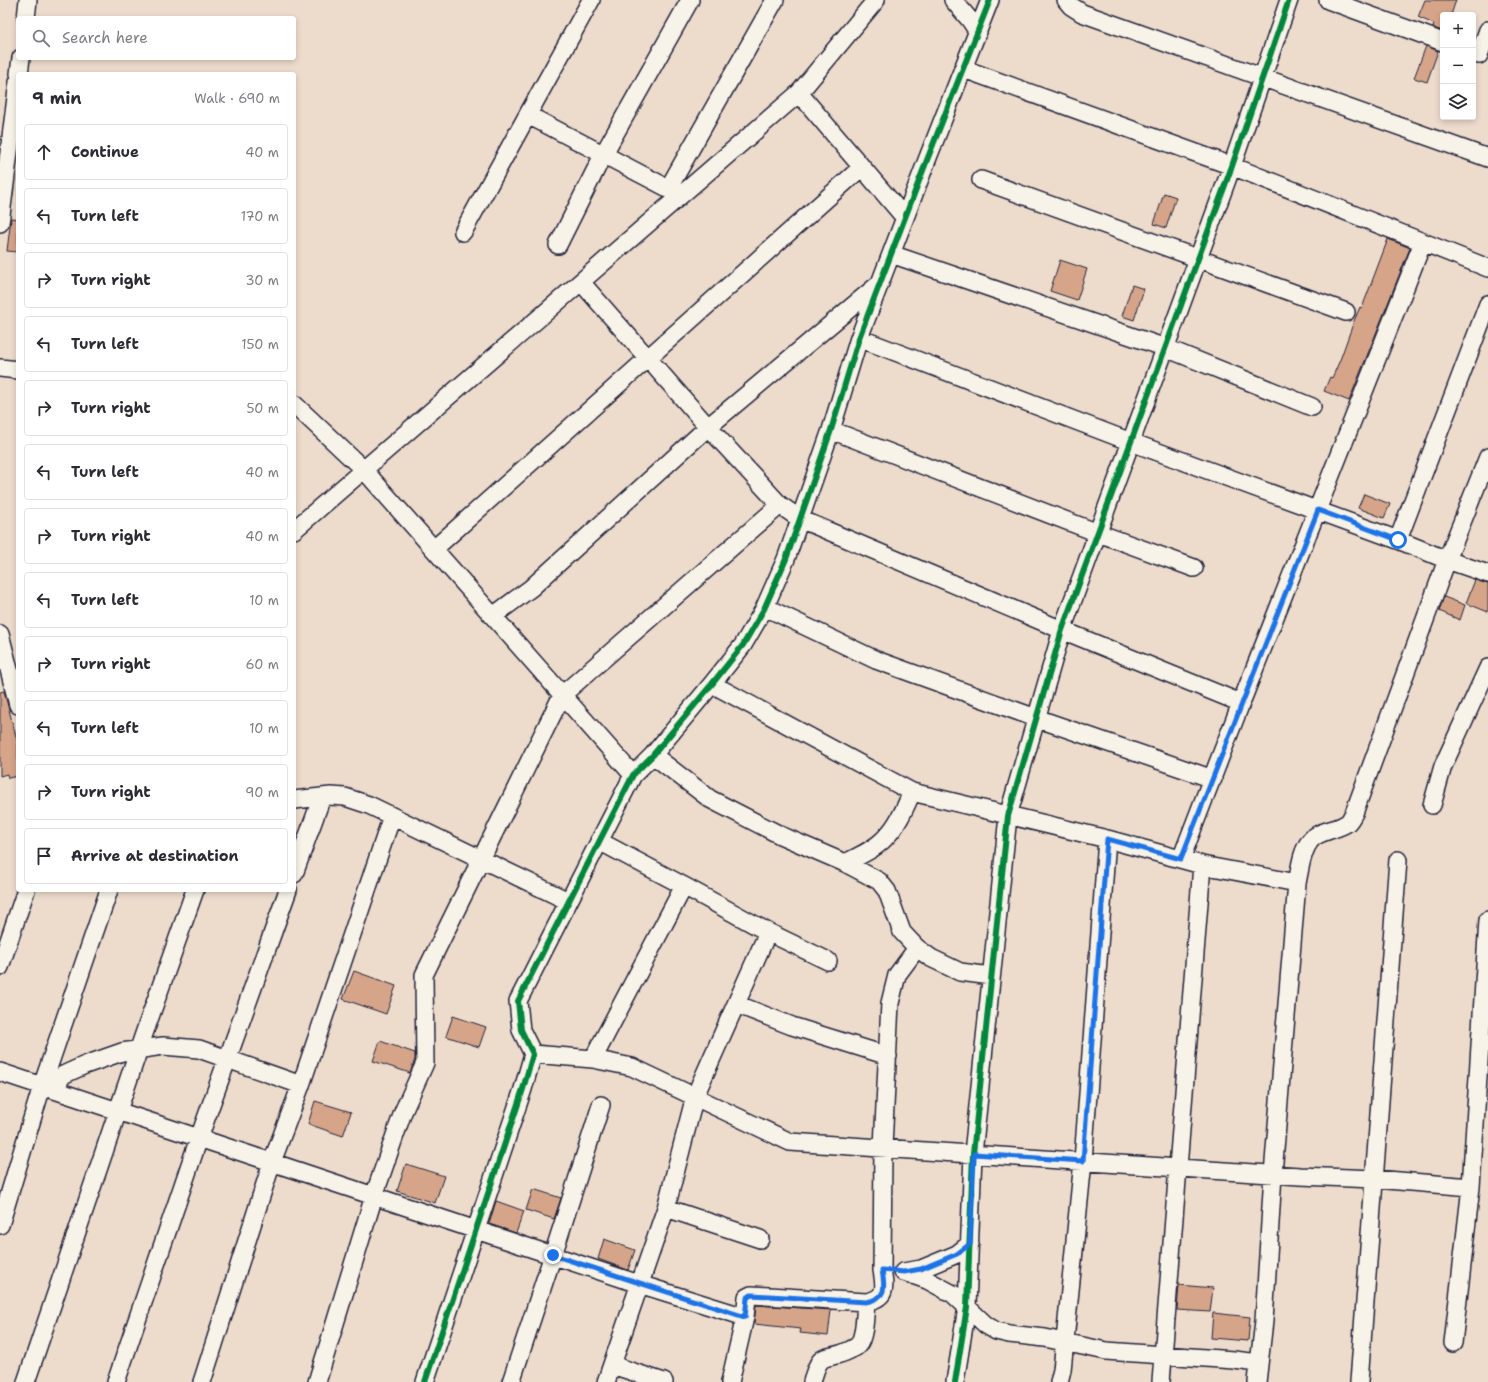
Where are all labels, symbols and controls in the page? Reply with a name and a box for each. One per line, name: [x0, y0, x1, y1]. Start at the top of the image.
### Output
map controls: [1440, 12, 1476, 120]
button: +: [1440, 12, 1476, 48]
search box: [16, 16, 296, 60]
icon: search: [30, 27, 52, 49]
text: Search here: [62, 28, 148, 48]
button: −: [1440, 48, 1476, 84]
button: layers: [1440, 84, 1476, 120]
text: 9 min: [32, 87, 82, 109]
text: Walk · 690 m: [194, 90, 280, 107]
icon: ahead: [33, 141, 55, 163]
text: Continue: [71, 142, 139, 162]
text: 40 m: [245, 144, 279, 161]
icon: left: [33, 205, 55, 227]
text: Turn left: [71, 206, 139, 226]
text: 170 m: [241, 208, 279, 225]
icon: right: [33, 269, 55, 291]
text: Turn right: [71, 270, 151, 290]
text: 30 m: [245, 272, 279, 289]
icon: left: [33, 333, 55, 355]
text: Turn left: [71, 334, 139, 354]
text: 150 m: [241, 336, 279, 353]
icon: right: [33, 397, 55, 419]
text: Turn right: [71, 398, 151, 418]
text: 50 m: [246, 400, 279, 417]
icon: left: [33, 461, 55, 483]
text: Turn left: [71, 462, 139, 482]
text: 40 m: [245, 464, 279, 481]
icon: right: [33, 525, 55, 547]
text: Turn right: [71, 526, 151, 546]
text: 40 m: [245, 528, 279, 545]
route start: [1389, 531, 1407, 549]
icon: left: [33, 589, 55, 611]
text: Turn left: [71, 590, 139, 610]
text: 10 m: [249, 592, 279, 609]
icon: right: [33, 653, 55, 675]
text: Turn right: [71, 654, 151, 674]
text: 60 m: [246, 656, 279, 673]
icon: left: [33, 717, 55, 739]
text: Turn left: [71, 718, 139, 738]
text: 10 m: [249, 720, 279, 737]
icon: right: [33, 781, 55, 803]
text: Turn right: [71, 782, 151, 802]
text: 90 m: [245, 784, 279, 801]
icon: arrive: [33, 845, 55, 867]
text: Arrive at destination: [71, 846, 239, 866]
route end: [544, 1246, 562, 1264]

